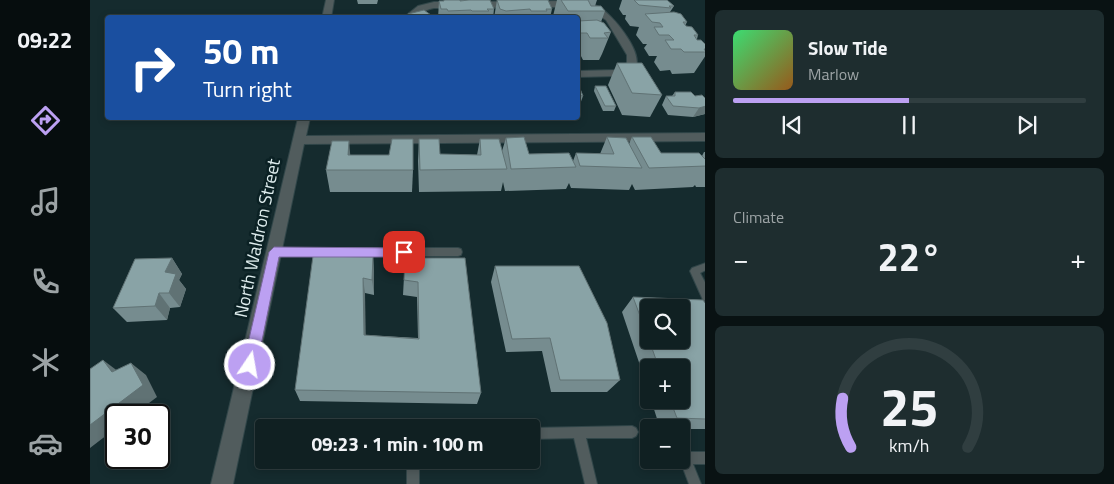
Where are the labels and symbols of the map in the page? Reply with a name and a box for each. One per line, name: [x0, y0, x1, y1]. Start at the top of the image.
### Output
street label: North Waldron Street: [227, 155, 287, 320]
pin: [383, 231, 425, 273]
position arrow: [223, 338, 275, 390]
speed limit sign: 30: [105, 404, 170, 469]

